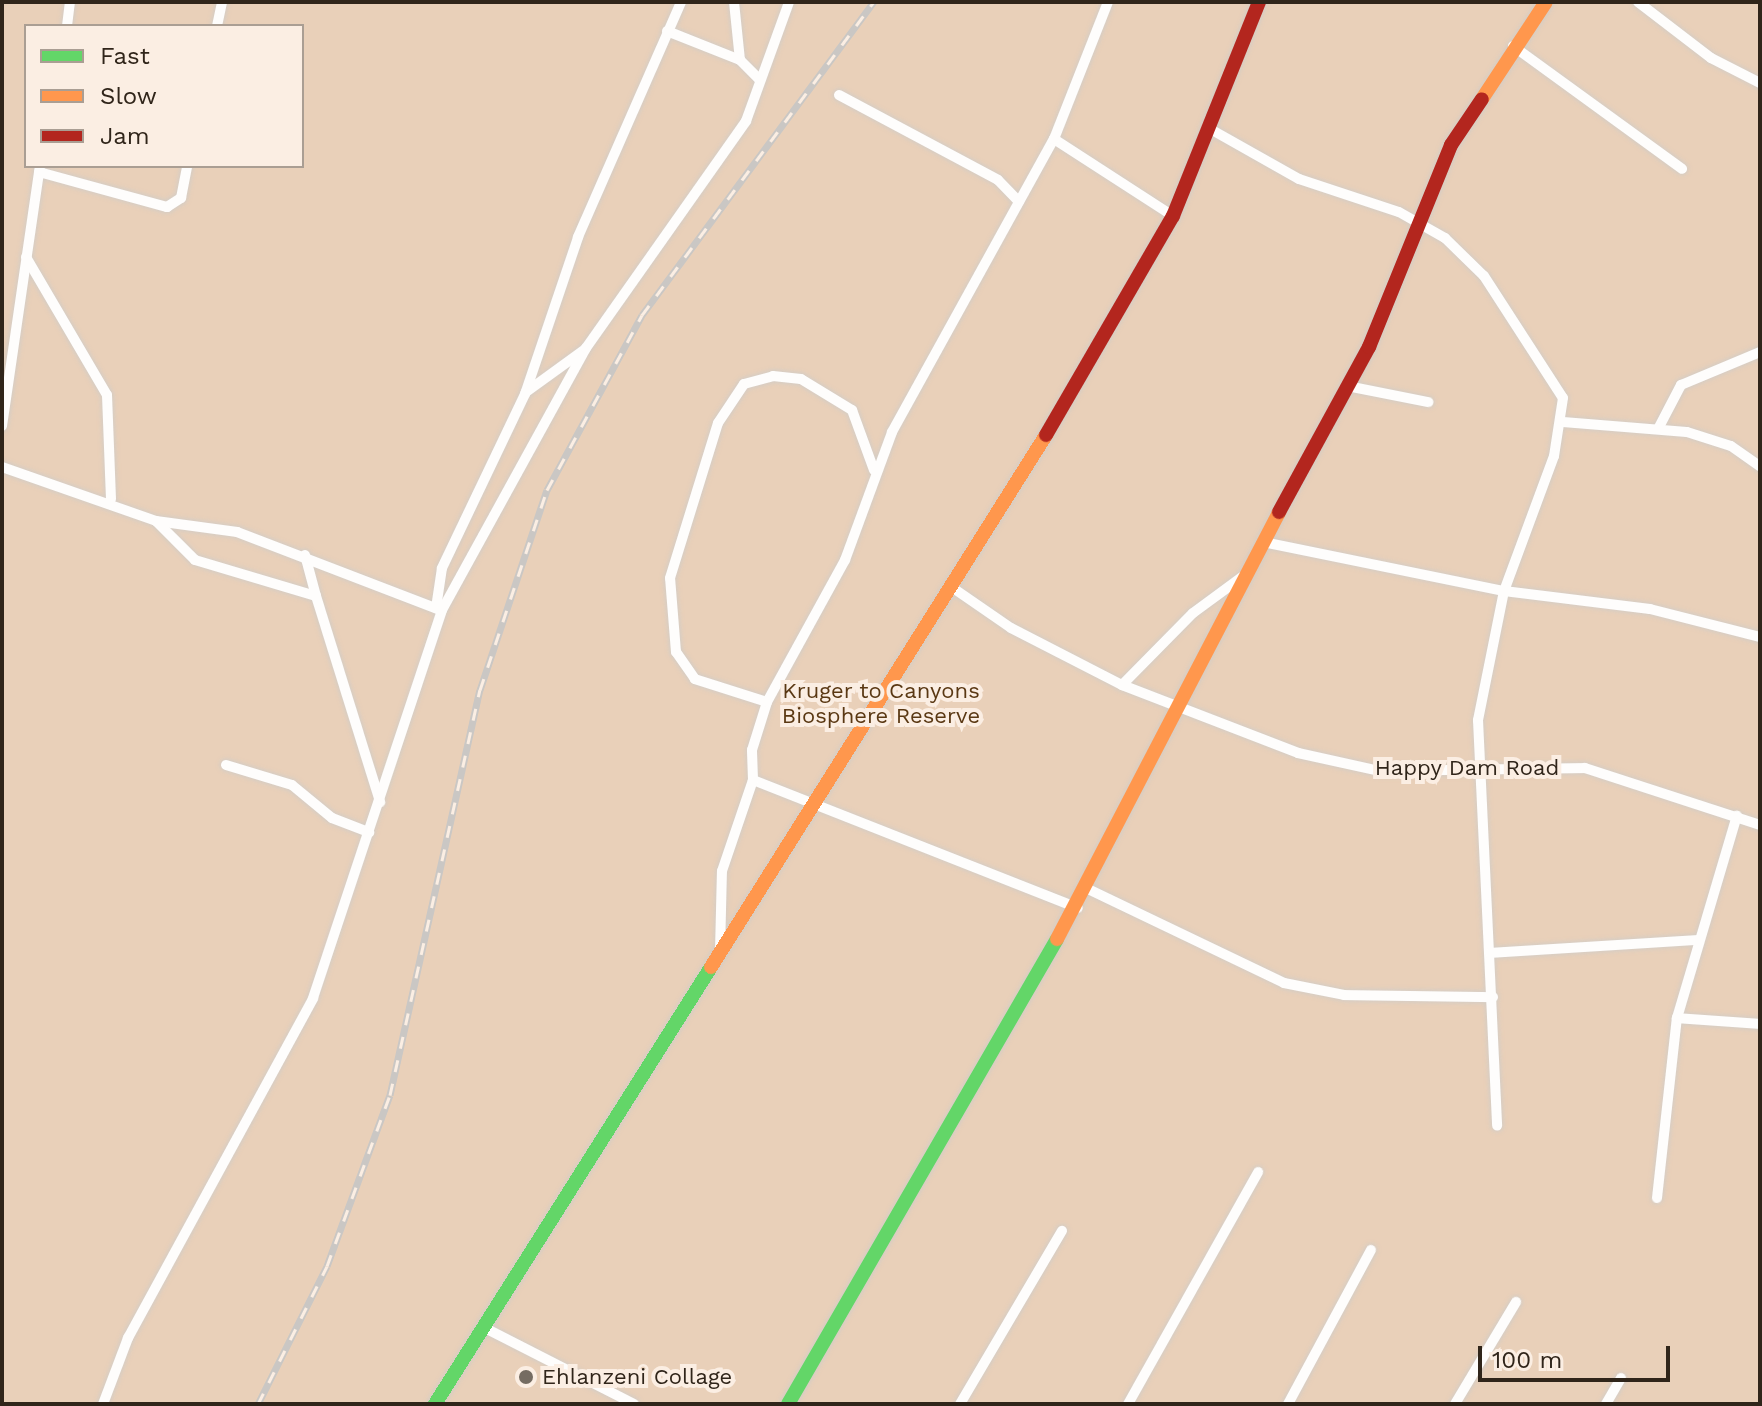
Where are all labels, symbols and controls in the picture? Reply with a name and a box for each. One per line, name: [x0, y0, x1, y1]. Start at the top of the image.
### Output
legend: [24, 24, 304, 168]
text: Fast: [100, 42, 150, 70]
text: Slow: [100, 82, 157, 110]
text: Jam: [100, 122, 150, 150]
park label: Kruger to Canyons Biosphere Reserve: [782, 677, 980, 728]
street label: Happy Dam Road: [1374, 755, 1560, 781]
scale bar: [1482, 1330, 1674, 1380]
text: 100 m: [1492, 1346, 1562, 1374]
place label: Ehlanzeni Collage: [542, 1364, 732, 1390]
marker: Ehlanzeni Collage: [517, 1368, 535, 1386]

